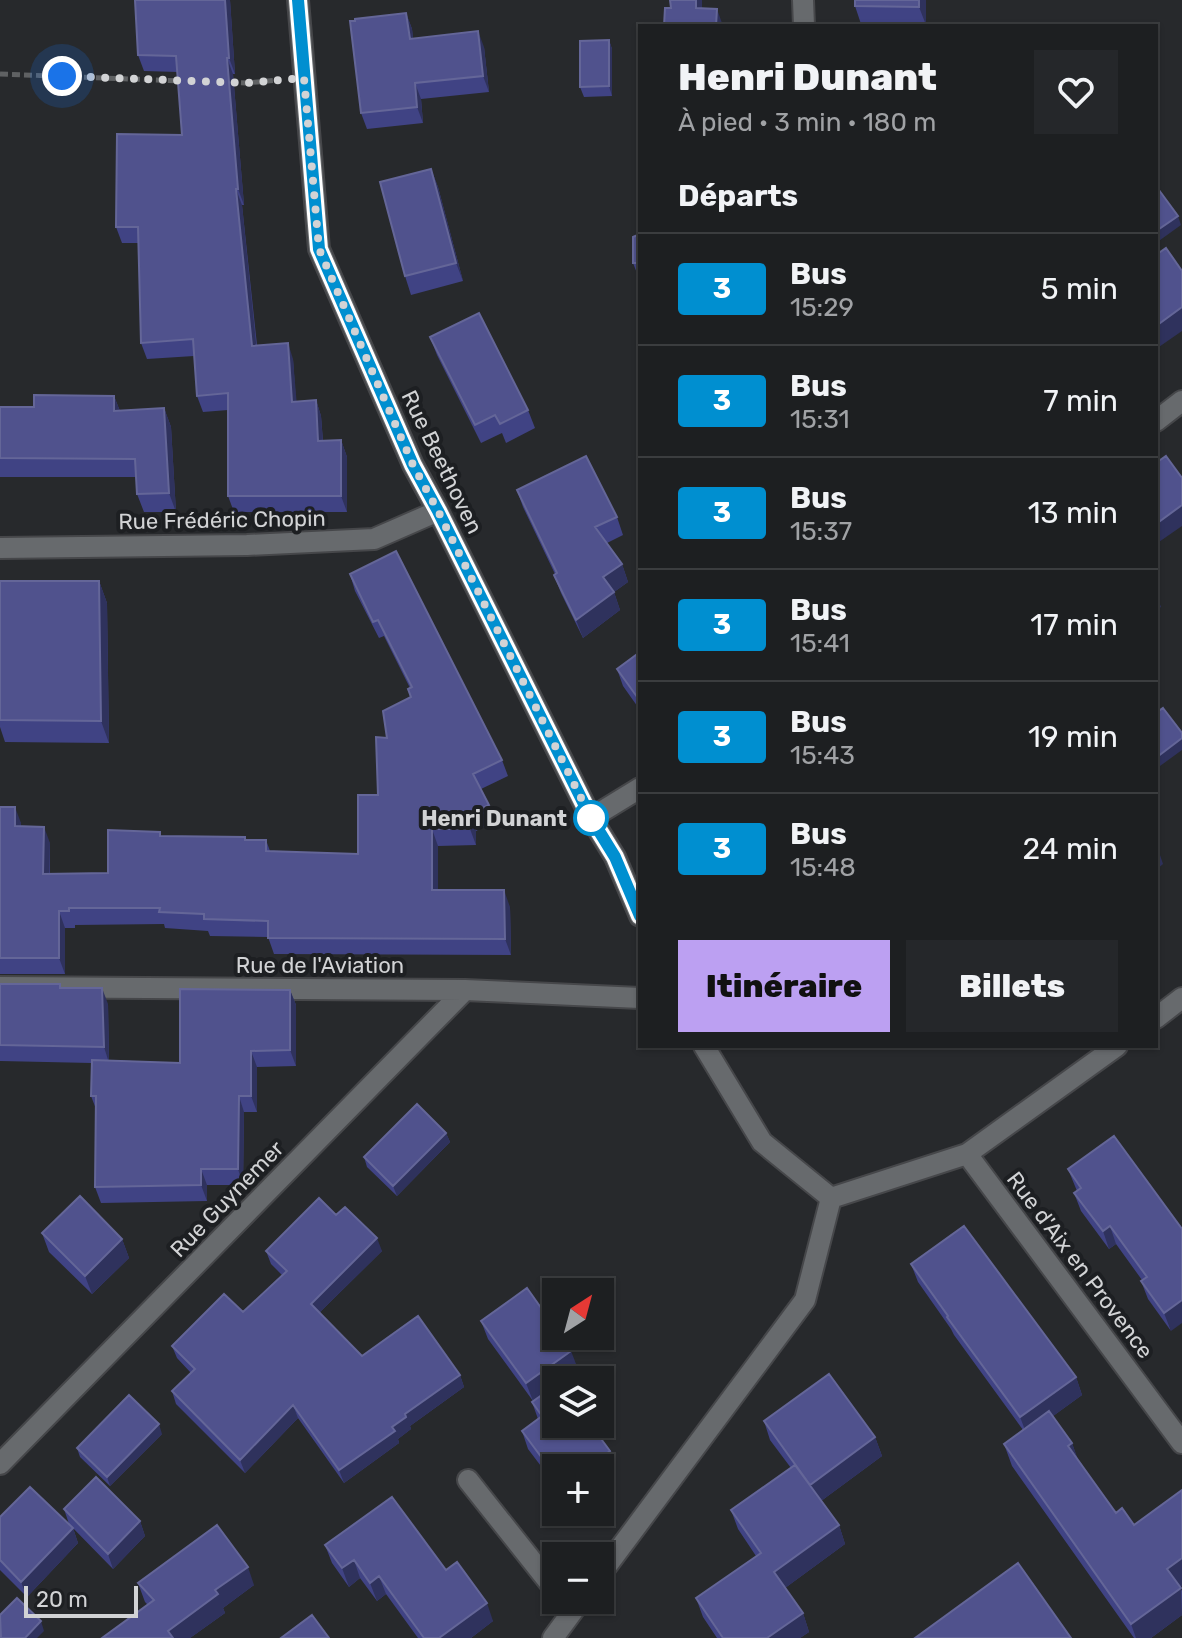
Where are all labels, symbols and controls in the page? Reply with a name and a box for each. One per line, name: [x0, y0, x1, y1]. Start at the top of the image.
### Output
button: heart: [1034, 50, 1118, 134]
text: Henri Dunant: [678, 54, 937, 100]
your location: [42, 56, 82, 96]
text: À pied · 3 min · 180 m: [678, 107, 936, 138]
text: Départs: [678, 178, 798, 214]
text: Bus: [790, 256, 847, 292]
text: 5 min: [1041, 271, 1118, 307]
text: 3: [713, 272, 731, 305]
text: 15:29: [790, 292, 854, 323]
text: Bus: [790, 368, 847, 404]
text: 7 min: [1043, 383, 1118, 419]
text: 3: [713, 384, 731, 417]
street label: Rue Beethoven: [396, 386, 488, 538]
text: 15:31: [790, 404, 850, 435]
text: Bus: [790, 480, 847, 516]
text: 13 min: [1028, 495, 1118, 531]
text: 3: [713, 496, 731, 529]
street label: Rue Frédéric Chopin: [118, 505, 326, 535]
text: 15:37: [790, 516, 852, 547]
text: Bus: [790, 592, 847, 628]
text: 17 min: [1030, 607, 1118, 643]
text: 3: [713, 608, 731, 641]
text: 15:41: [790, 628, 850, 659]
text: Bus: [790, 704, 847, 740]
text: 19 min: [1028, 719, 1118, 755]
text: 3: [713, 720, 731, 753]
text: 15:43: [790, 740, 855, 771]
marker: Henri Dunant: [574, 801, 608, 835]
place label: Henri Dunant: [421, 805, 567, 832]
text: Bus: [790, 816, 847, 852]
text: 24 min: [1023, 831, 1118, 867]
text: 3: [713, 832, 731, 865]
text: 15:48: [790, 852, 856, 883]
button: Itinéraire: [678, 940, 890, 1032]
button: Billets: [906, 940, 1118, 1032]
street label: Rue de l'Aviation: [236, 952, 404, 979]
street label: Rue Guynemer: [165, 1135, 290, 1263]
street label: Rue d'Aix en Provence: [1001, 1166, 1159, 1364]
north arrow: [542, 1278, 614, 1350]
map controls: [542, 1278, 614, 1614]
button: layers: [542, 1366, 614, 1438]
button: +: [542, 1454, 614, 1526]
button: −: [542, 1542, 614, 1614]
scale bar: [24, 1582, 138, 1618]
text: 20 m: [36, 1586, 88, 1613]

